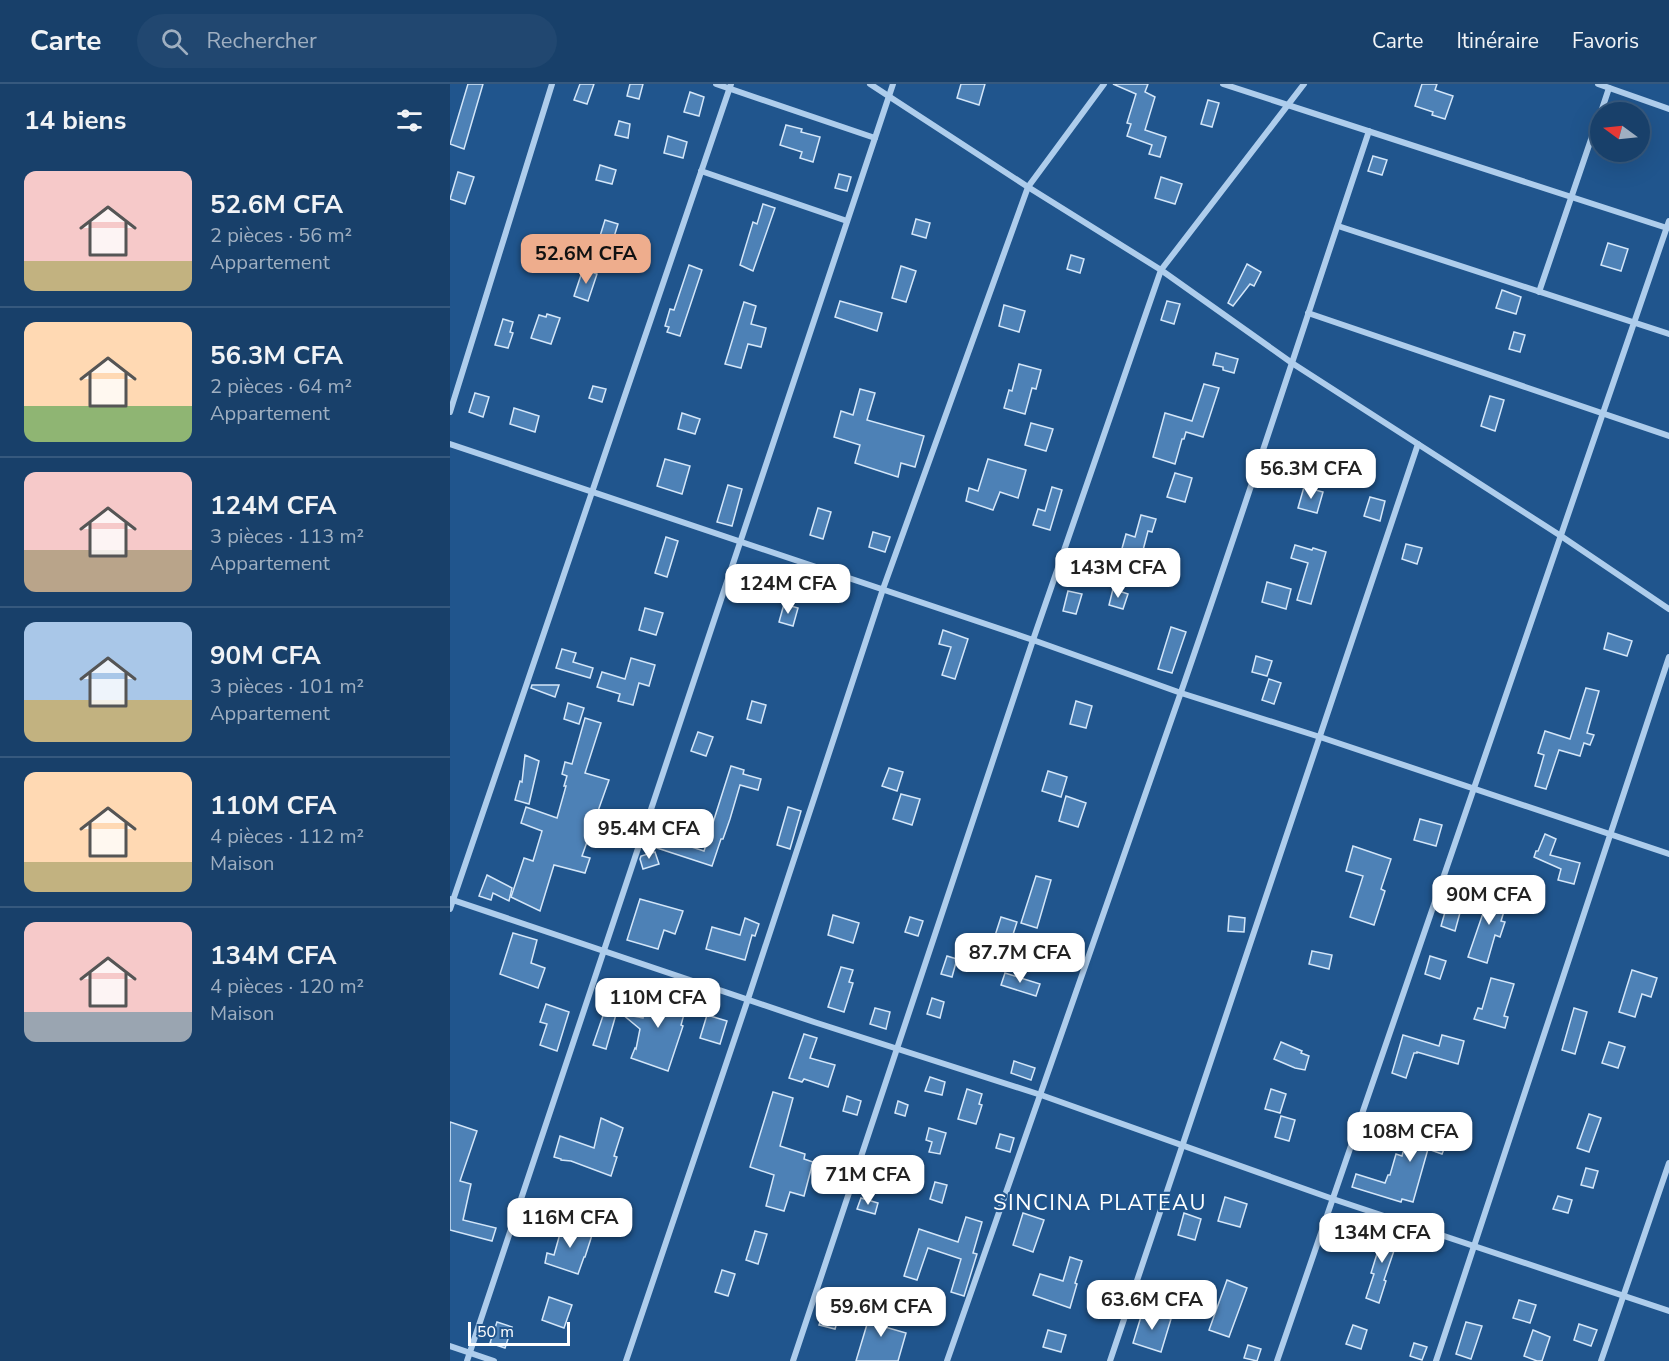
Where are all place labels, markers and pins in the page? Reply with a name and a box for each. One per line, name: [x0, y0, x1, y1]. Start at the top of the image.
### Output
pin: 52.6M CFA: [517, 234, 655, 285]
pin: 56.3M CFA: [1242, 449, 1380, 500]
pin: 143M CFA: [1056, 548, 1180, 599]
pin: 124M CFA: [726, 564, 850, 615]
pin: 95.4M CFA: [580, 809, 718, 860]
pin: 90M CFA: [1434, 875, 1544, 926]
pin: 87.7M CFA: [951, 933, 1089, 984]
pin: 110M CFA: [596, 978, 720, 1029]
pin: 108M CFA: [1348, 1112, 1472, 1163]
pin: 71M CFA: [813, 1155, 923, 1206]
pin: 116M CFA: [508, 1198, 632, 1249]
pin: 134M CFA: [1320, 1213, 1444, 1264]
pin: 63.6M CFA: [1083, 1280, 1221, 1331]
pin: 59.6M CFA: [812, 1287, 950, 1338]

